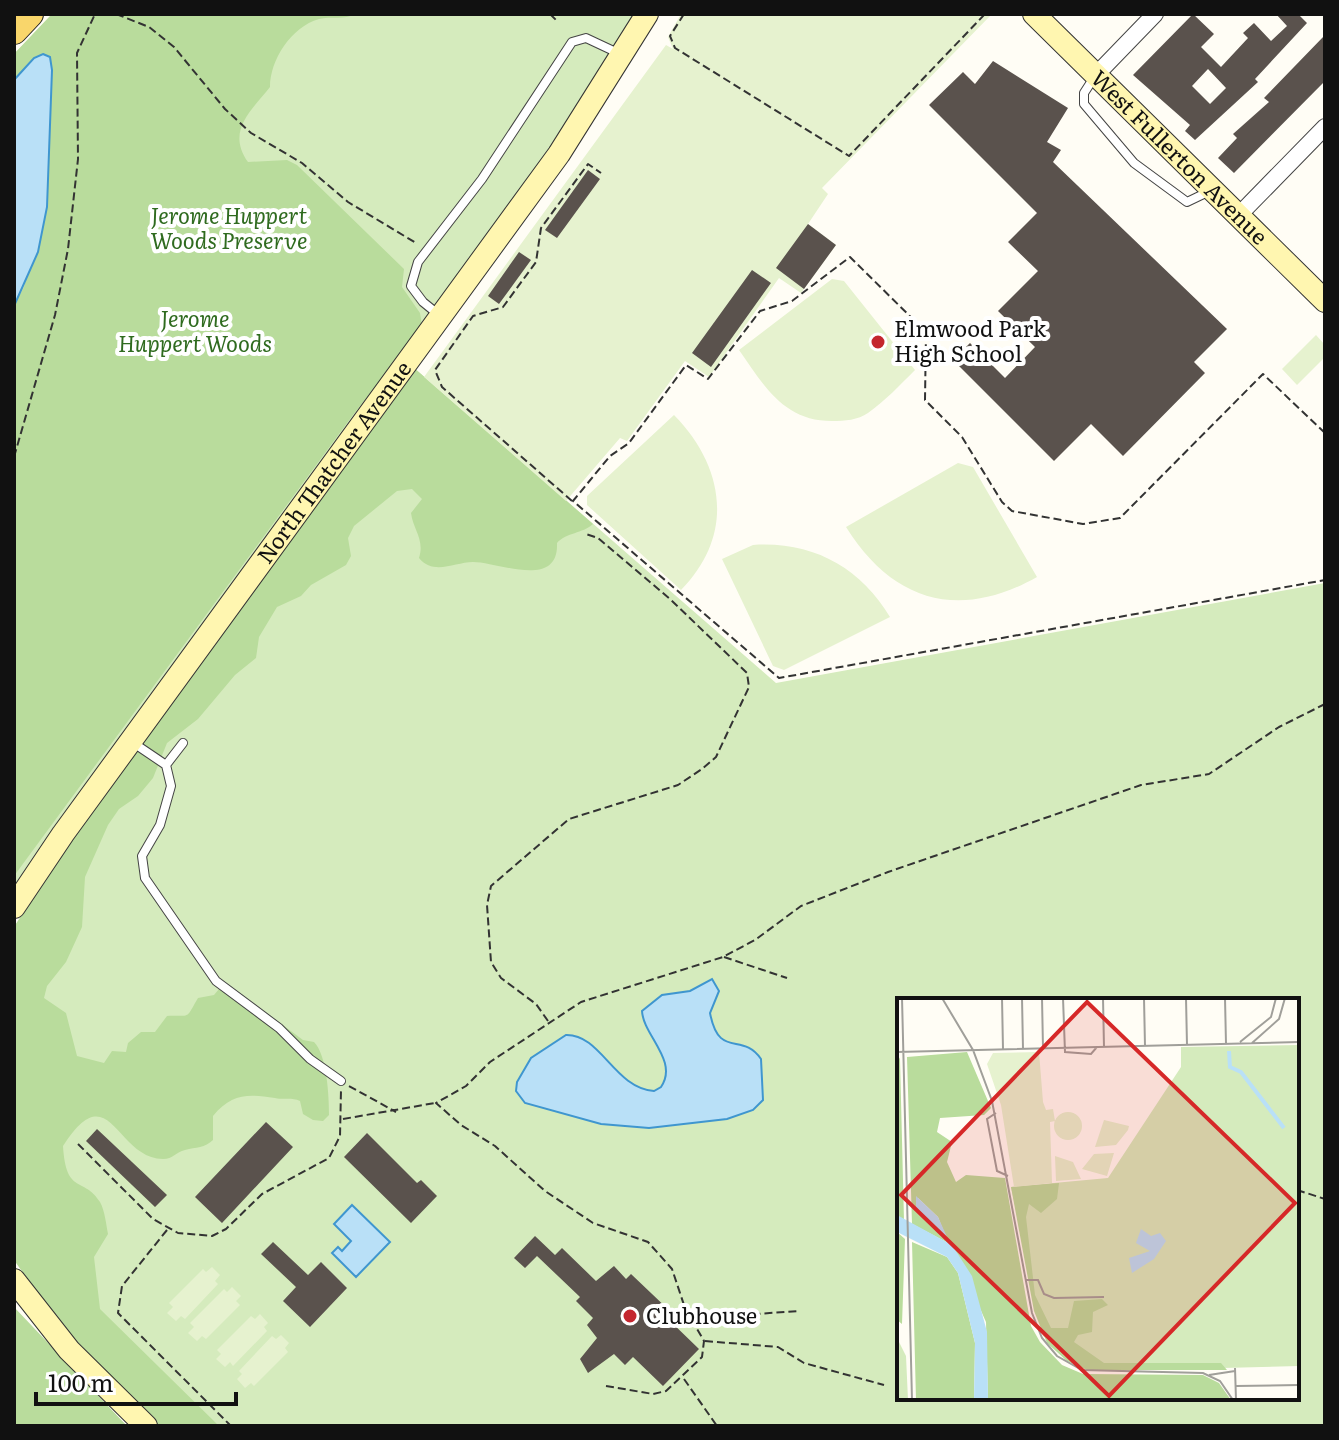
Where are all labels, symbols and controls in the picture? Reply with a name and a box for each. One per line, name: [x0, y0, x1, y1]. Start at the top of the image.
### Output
street label: West Fullerton Avenue: [1084, 61, 1276, 251]
park label: Jerome Huppert Woods Preserve: [150, 198, 308, 256]
park label: Jerome Huppert Woods: [118, 301, 272, 359]
place label: Elmwood Park High School: [894, 311, 1047, 369]
marker: Elmwood Park High School: [869, 333, 887, 351]
street label: North Thatcher Avenue: [248, 353, 418, 570]
inset map: [897, 998, 1299, 1400]
place label: Clubhouse: [646, 1298, 757, 1331]
marker: Clubhouse: [621, 1307, 639, 1325]
scale bar: [36, 1356, 236, 1406]
text: 100 m: [48, 1364, 114, 1399]

